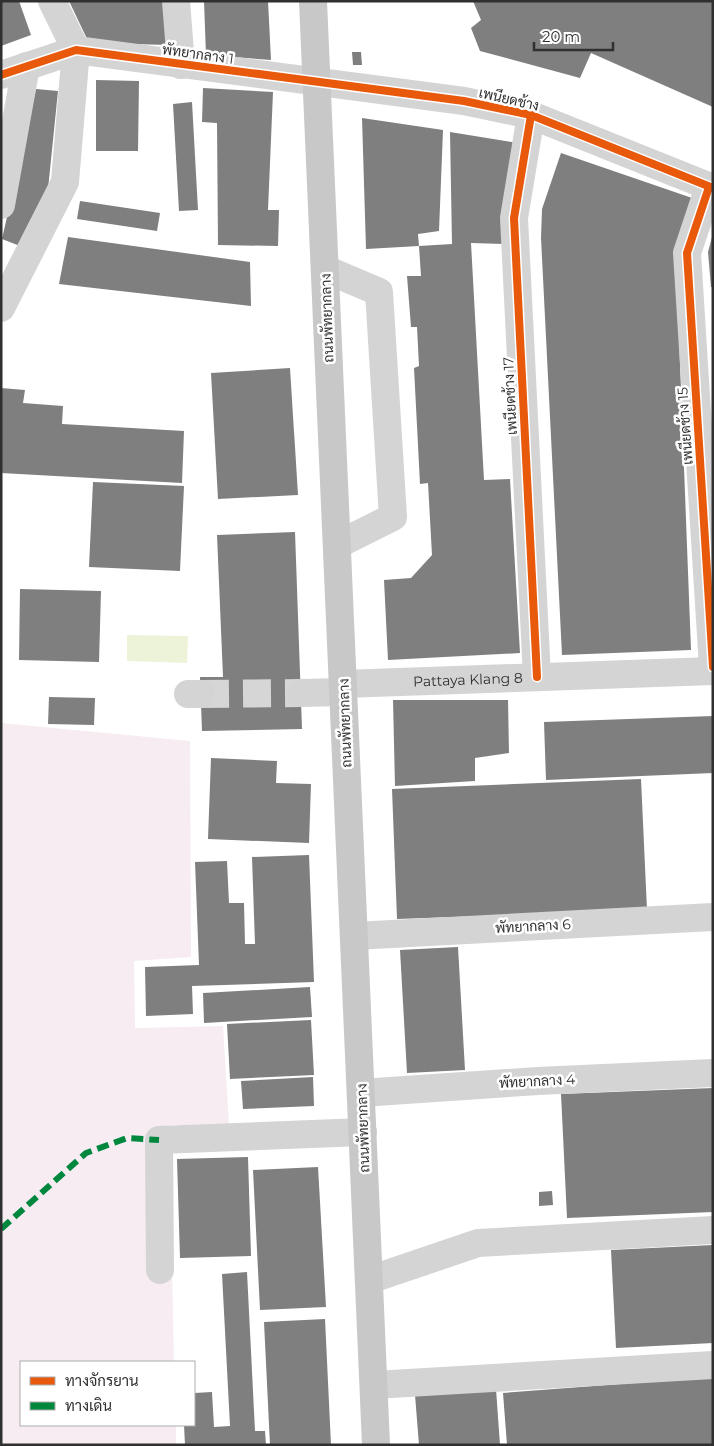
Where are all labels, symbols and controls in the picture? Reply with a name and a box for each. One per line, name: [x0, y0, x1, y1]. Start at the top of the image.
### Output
scale bar: [534, 20, 613, 52]
text: 20 m: [542, 27, 580, 46]
street label: พัทยากลาง 1: [161, 40, 235, 68]
street label: เพนียดช้าง: [477, 83, 541, 115]
street label: ถนนพัทยากลาง: [316, 273, 338, 363]
street label: เพนียดช้าง 17: [499, 356, 521, 436]
street label: เพนียดช้าง 15: [673, 386, 697, 465]
street label: Pattaya Klang 8: [413, 669, 523, 691]
street label: ถนนพัทยากลาง: [334, 678, 356, 768]
street label: พัทยากลาง 6: [495, 915, 572, 937]
street label: พัทยากลาง 4: [498, 1070, 576, 1092]
street label: ถนนพัทยากลาง: [352, 1083, 374, 1173]
legend: [20, 1361, 195, 1426]
text: ทางจักรยาน: [65, 1371, 139, 1390]
text: ทางเดิน: [65, 1396, 112, 1415]

